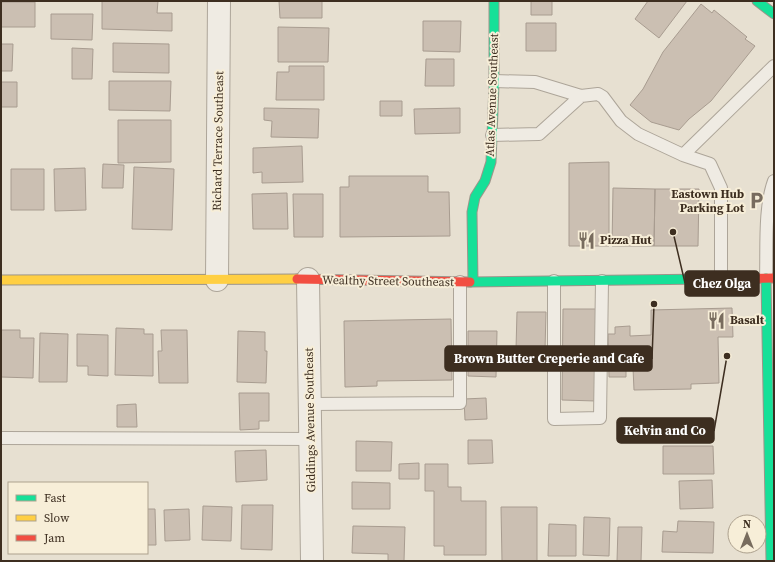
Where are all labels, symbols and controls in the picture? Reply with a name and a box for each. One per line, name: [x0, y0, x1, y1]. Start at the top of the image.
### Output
street label: Atlas Avenue Southeast: [482, 33, 502, 157]
street label: Richard Terrace Southeast: [209, 71, 227, 211]
place label: Eastown Hub Parking Lot: [671, 186, 745, 216]
parking icon: Eastown Hub Parking Lot: [747, 191, 767, 211]
restaurant icon: Pizza Hut: [577, 230, 597, 250]
place label: Pizza Hut: [600, 232, 652, 248]
callout: Chez Olga: [685, 271, 759, 296]
street label: Wealthy Street Southeast: [322, 272, 454, 290]
text: Chez Olga: [693, 275, 751, 292]
restaurant icon: Basalt: [707, 310, 727, 330]
place label: Basalt: [730, 312, 765, 328]
callout: Brown Butter Creperie and Cafe: [445, 346, 652, 371]
street label: Giddings Avenue Southeast: [301, 347, 319, 492]
text: Brown Butter Creperie and Cafe: [454, 350, 644, 367]
callout: Kelvin and Co: [617, 418, 714, 443]
text: Kelvin and Co: [624, 422, 706, 439]
legend: [8, 482, 148, 554]
text: Fast: [44, 490, 66, 506]
text: Slow: [44, 510, 70, 526]
north arrow: [727, 514, 767, 554]
text: N: [743, 517, 751, 532]
text: Jam: [43, 530, 65, 546]

